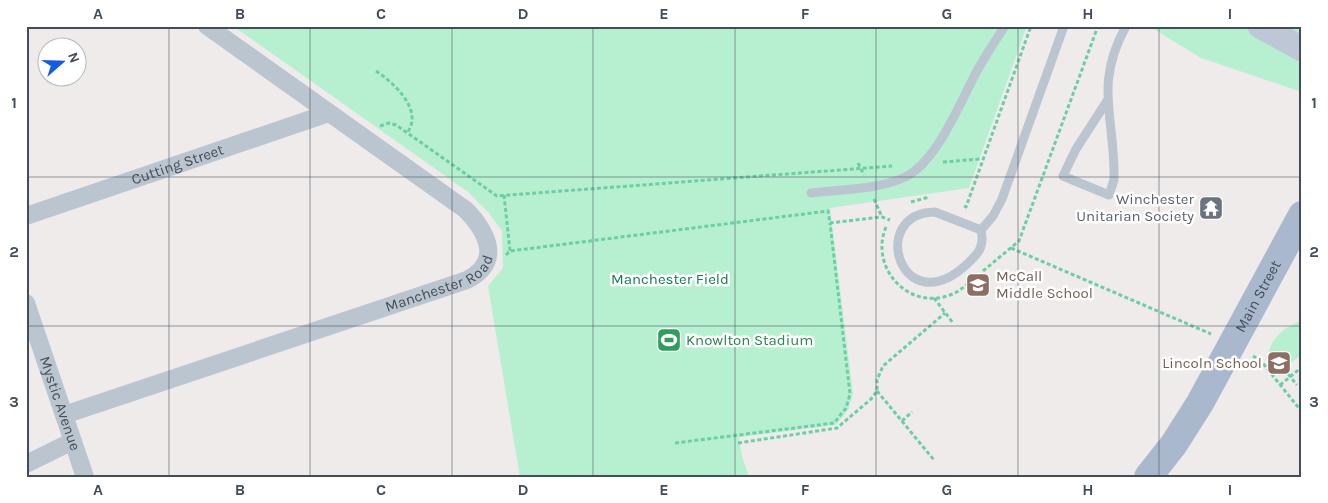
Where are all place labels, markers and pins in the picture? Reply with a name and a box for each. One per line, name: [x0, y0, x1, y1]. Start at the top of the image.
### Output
place label: Winchester Unitarian Society: [1076, 190, 1195, 225]
temple icon: Winchester Unitarian Society: [1198, 195, 1224, 221]
place label: McCall Middle School: [996, 267, 1093, 302]
school or university icon: McCall Middle School: [965, 272, 991, 298]
sports icon: Knowlton Stadium: [656, 327, 682, 353]
place label: Knowlton Stadium: [686, 331, 813, 349]
school or university icon: Lincoln School: [1266, 350, 1292, 376]
place label: Lincoln School: [1162, 354, 1262, 372]

